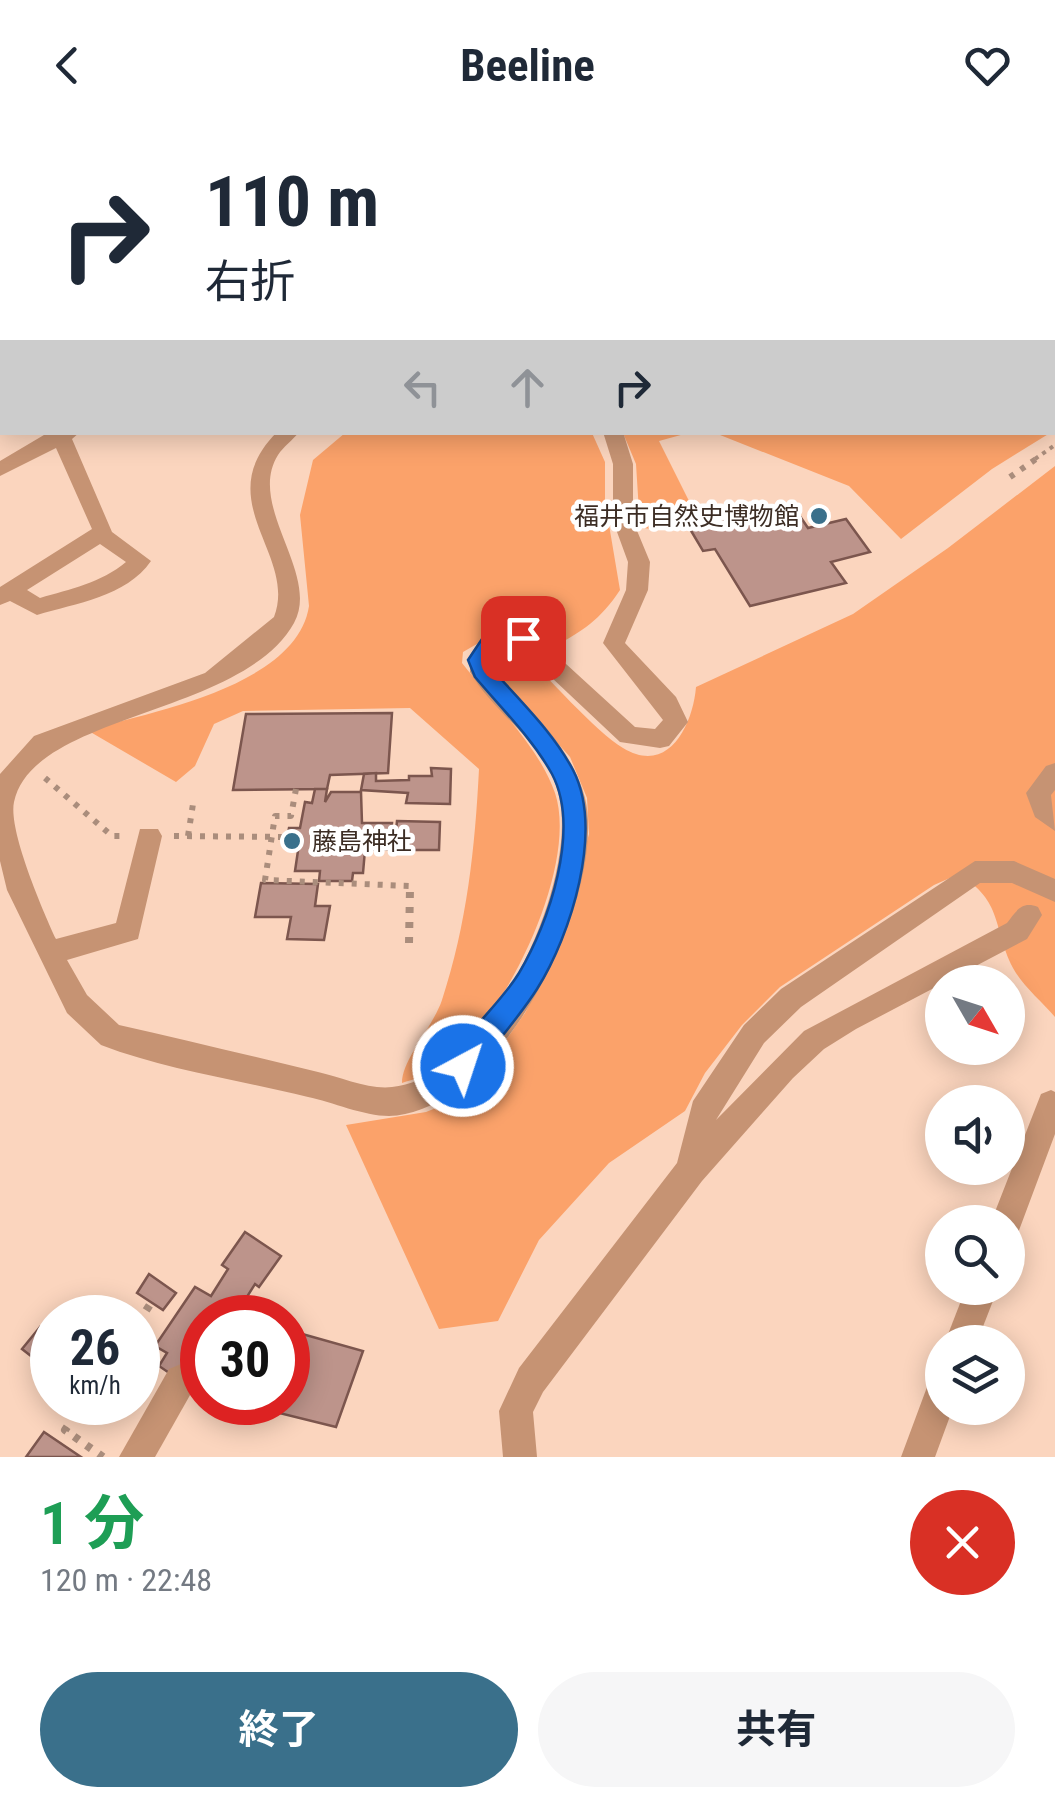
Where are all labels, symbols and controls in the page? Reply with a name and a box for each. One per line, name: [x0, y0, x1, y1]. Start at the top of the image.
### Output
icon: back: [40, 38, 95, 93]
icon: heart: [960, 38, 1015, 93]
text: Beeline: [460, 39, 595, 92]
text: 110 m: [205, 161, 379, 243]
icon: right: [40, 170, 170, 300]
text: 右折: [205, 255, 295, 308]
icon: left: [395, 360, 450, 415]
icon: ahead: [500, 360, 555, 415]
icon: right: [605, 360, 660, 415]
place label: 福井市自然史博物館: [574, 502, 799, 531]
marker: 福井市自然史博物館: [808, 505, 830, 527]
pin: [481, 596, 566, 681]
icon: arrive: [496, 611, 551, 666]
place label: 藤島神社: [312, 827, 412, 856]
marker: 藤島神社: [281, 830, 303, 852]
north arrow: [925, 965, 1025, 1065]
map controls: [925, 965, 1025, 1425]
position arrow: [411, 1014, 515, 1118]
button: sound: [925, 1085, 1025, 1185]
button: search: [925, 1205, 1025, 1305]
speed limit sign: 30: [180, 1295, 310, 1425]
text: 26: [70, 1319, 120, 1377]
button: layers: [925, 1325, 1025, 1425]
text: km/h: [69, 1371, 121, 1400]
text: 1 分: [40, 1488, 144, 1559]
button: close: [910, 1490, 1015, 1595]
text: 120 m · 22:48: [40, 1561, 212, 1599]
button: 終了: [40, 1672, 518, 1787]
button: 共有: [538, 1672, 1015, 1787]

